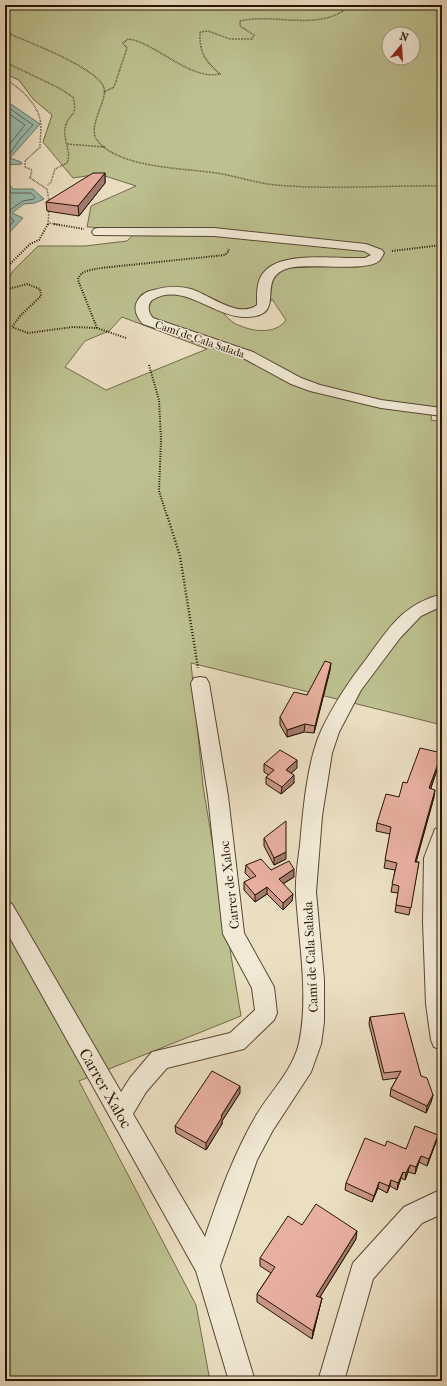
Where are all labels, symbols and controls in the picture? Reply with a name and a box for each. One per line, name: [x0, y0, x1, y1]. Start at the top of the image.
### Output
north arrow: [381, 26, 421, 66]
text: N: [398, 29, 411, 45]
street label: Camí de Cala Salada: [153, 318, 247, 361]
street label: Carrer de Xaloc: [217, 840, 242, 930]
street label: Camí de Cala Salada: [300, 900, 321, 1013]
street label: Carrer Xaloc: [75, 1045, 136, 1132]

